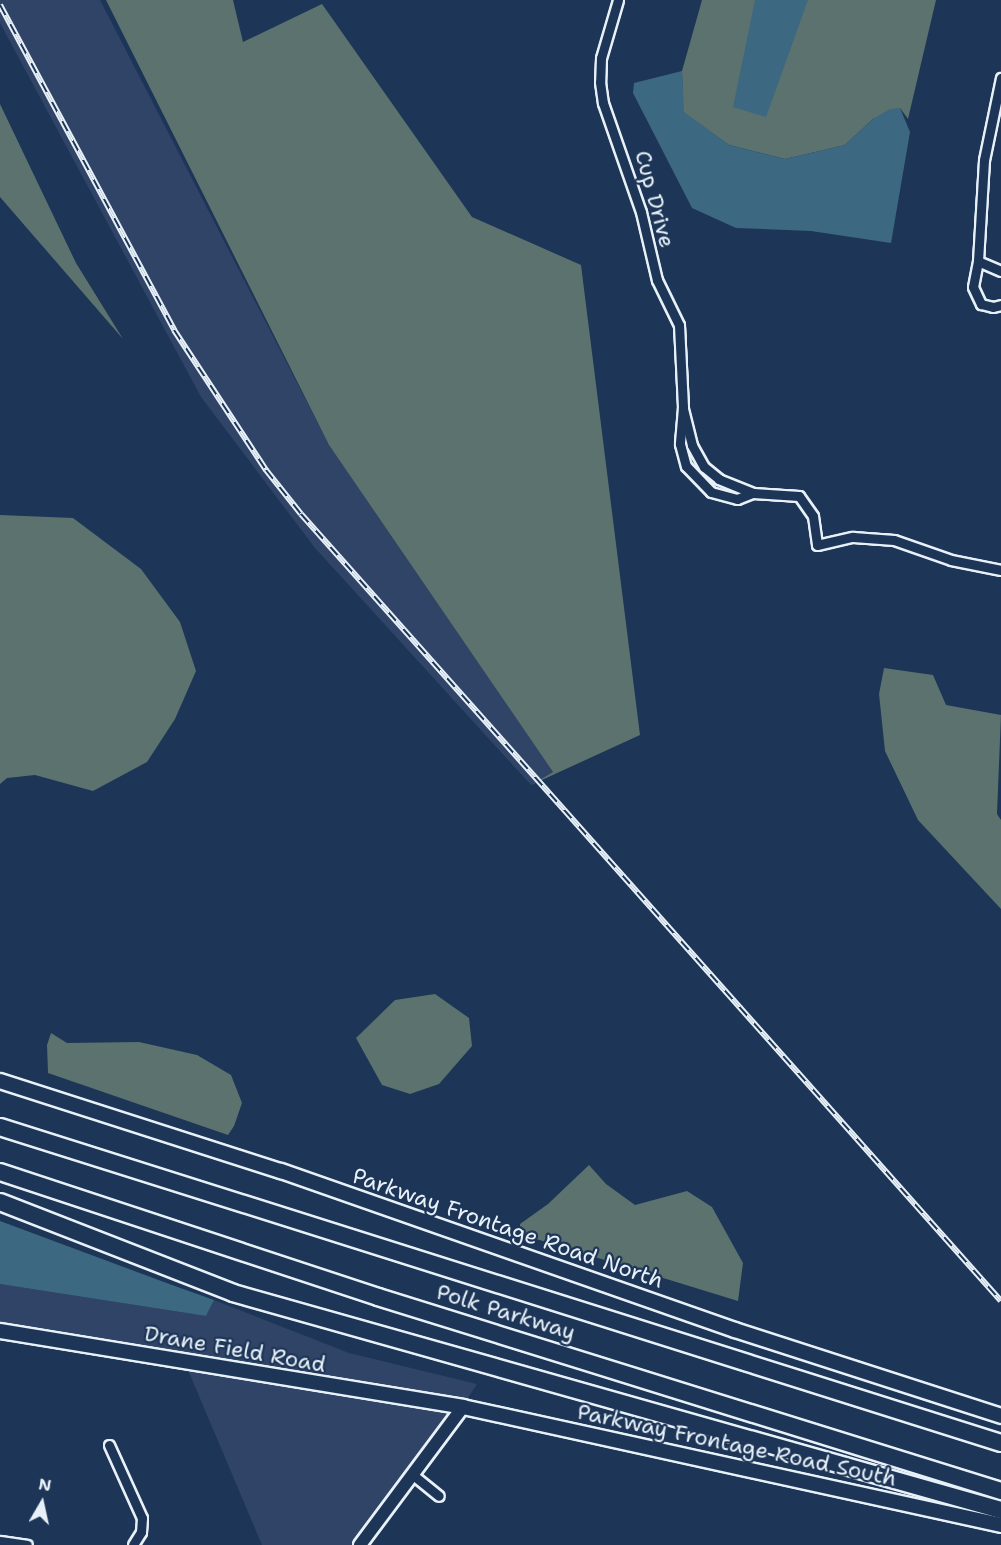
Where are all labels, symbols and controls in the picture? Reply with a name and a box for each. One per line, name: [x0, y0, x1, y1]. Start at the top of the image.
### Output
street label: Cup Drive: [629, 148, 681, 250]
street label: Parkway Frontage Road North: [349, 1162, 667, 1294]
street label: Polk Parkway: [433, 1278, 579, 1346]
street label: Drane Field Road: [142, 1320, 328, 1378]
street label: Parkway Frontage Road South: [575, 1398, 899, 1492]
north arrow: [12, 1473, 72, 1533]
text: N: [37, 1473, 53, 1496]

